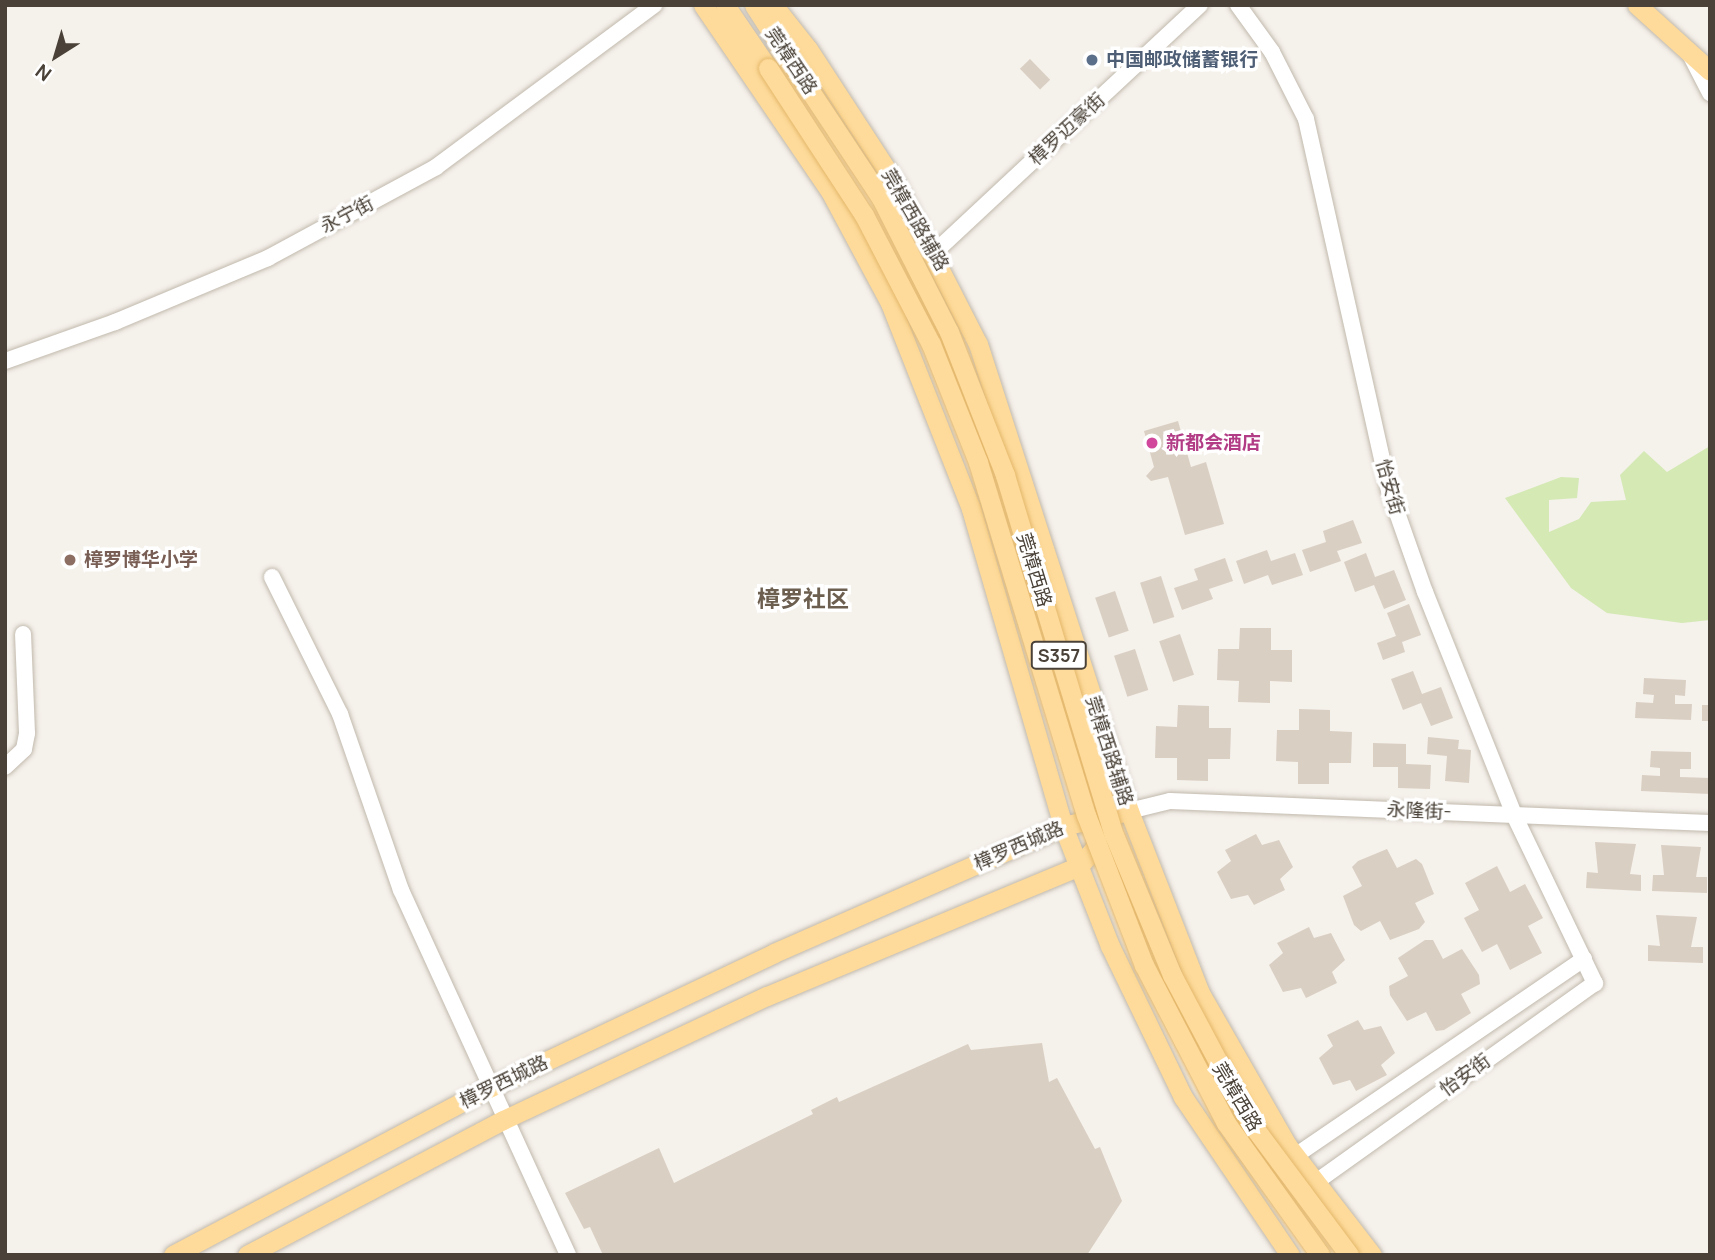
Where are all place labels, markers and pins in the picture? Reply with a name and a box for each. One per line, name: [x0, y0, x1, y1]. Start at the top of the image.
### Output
place label: 中国邮政储蓄银行: [1106, 49, 1258, 71]
marker: 中国邮政储蓄银行: [1084, 52, 1100, 68]
place label: 新都会酒店: [1166, 432, 1261, 454]
marker: 新都会酒店: [1144, 435, 1160, 451]
place label: 樟罗博华小学: [84, 549, 198, 571]
marker: 樟罗博华小学: [62, 552, 78, 568]

